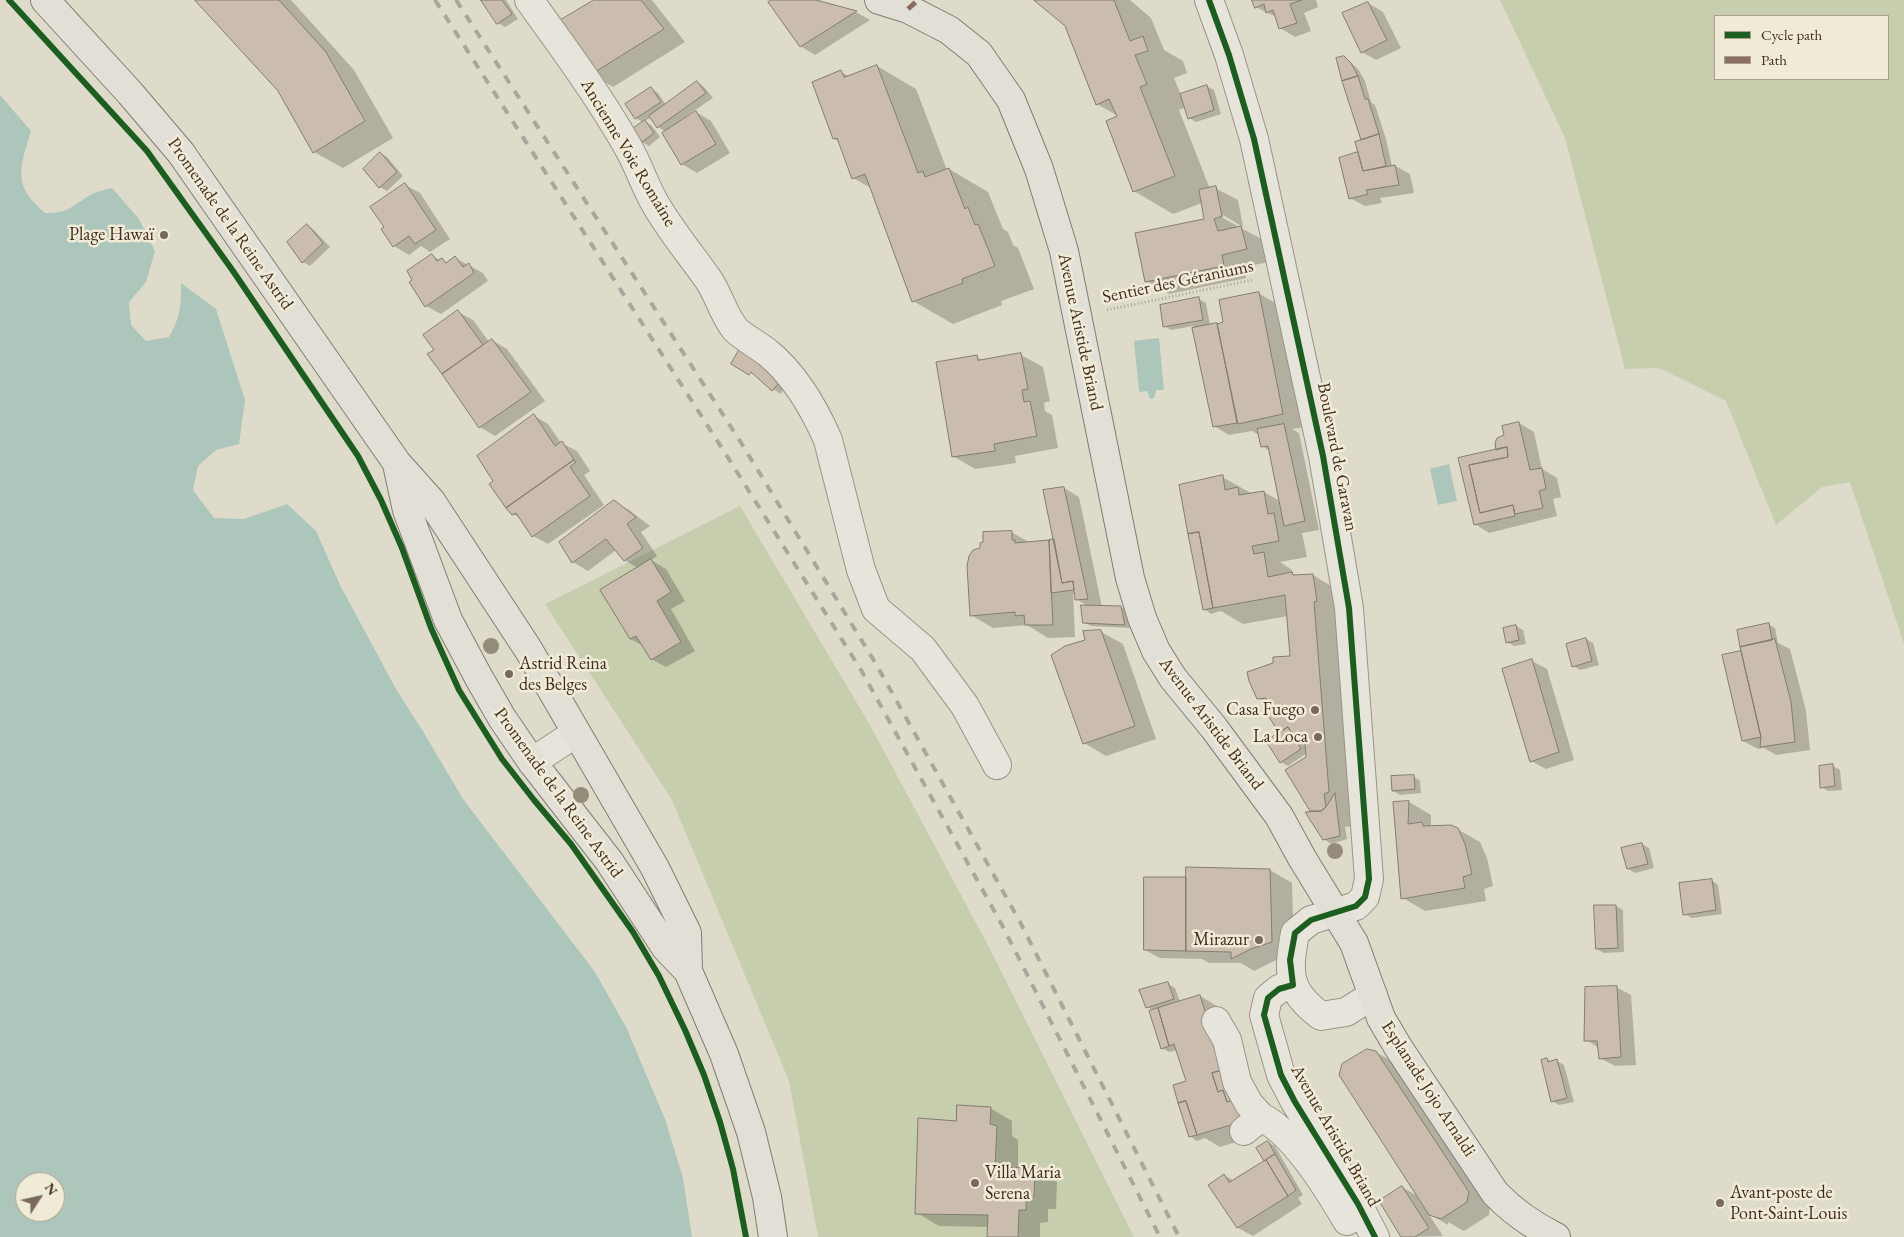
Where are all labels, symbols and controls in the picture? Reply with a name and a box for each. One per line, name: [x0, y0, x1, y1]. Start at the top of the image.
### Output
legend: [1714, 15, 1889, 80]
text: Cycle path: [1761, 25, 1822, 44]
text: Path: [1761, 50, 1787, 69]
street label: Ancienne Voie Romaine: [575, 75, 681, 231]
street label: Promenade de la Reine Astrid: [162, 134, 298, 314]
place label: Plage Hawaï: [69, 224, 154, 246]
marker: Plage Hawaï: [158, 229, 170, 241]
street label: Avenue Aristide Briand: [1053, 251, 1107, 413]
street label: Sentier des Géraniums: [1101, 255, 1255, 309]
street label: Boulevard de Garavan: [1312, 381, 1362, 533]
place label: Astrid Reina des Belges: [519, 653, 607, 696]
street label: Avenue Aristide Briand: [1154, 653, 1268, 795]
marker: Astrid Reina des Belges: [503, 668, 515, 680]
place label: Casa Fuego: [1226, 699, 1305, 721]
street label: Promenade de la Reine Astrid: [489, 704, 627, 882]
marker: Casa Fuego: [1309, 704, 1321, 716]
place label: La Loca: [1253, 726, 1308, 748]
marker: La Loca: [1312, 731, 1324, 743]
place label: Mirazur: [1193, 929, 1249, 951]
marker: Mirazur: [1253, 934, 1265, 946]
street label: Esplanade Jojo Arnaldi: [1376, 1017, 1480, 1161]
street label: Avenue Aristide Briand: [1286, 1061, 1384, 1211]
place label: Villa Maria Serena: [985, 1162, 1061, 1204]
north arrow: [15, 1172, 65, 1222]
marker: Villa Maria Serena: [969, 1177, 981, 1189]
text: N: [41, 1179, 62, 1199]
place label: Avant-poste de Pont-Saint-Louis: [1730, 1182, 1847, 1224]
marker: Avant-poste de Pont-Saint-Louis: [1714, 1197, 1726, 1209]

